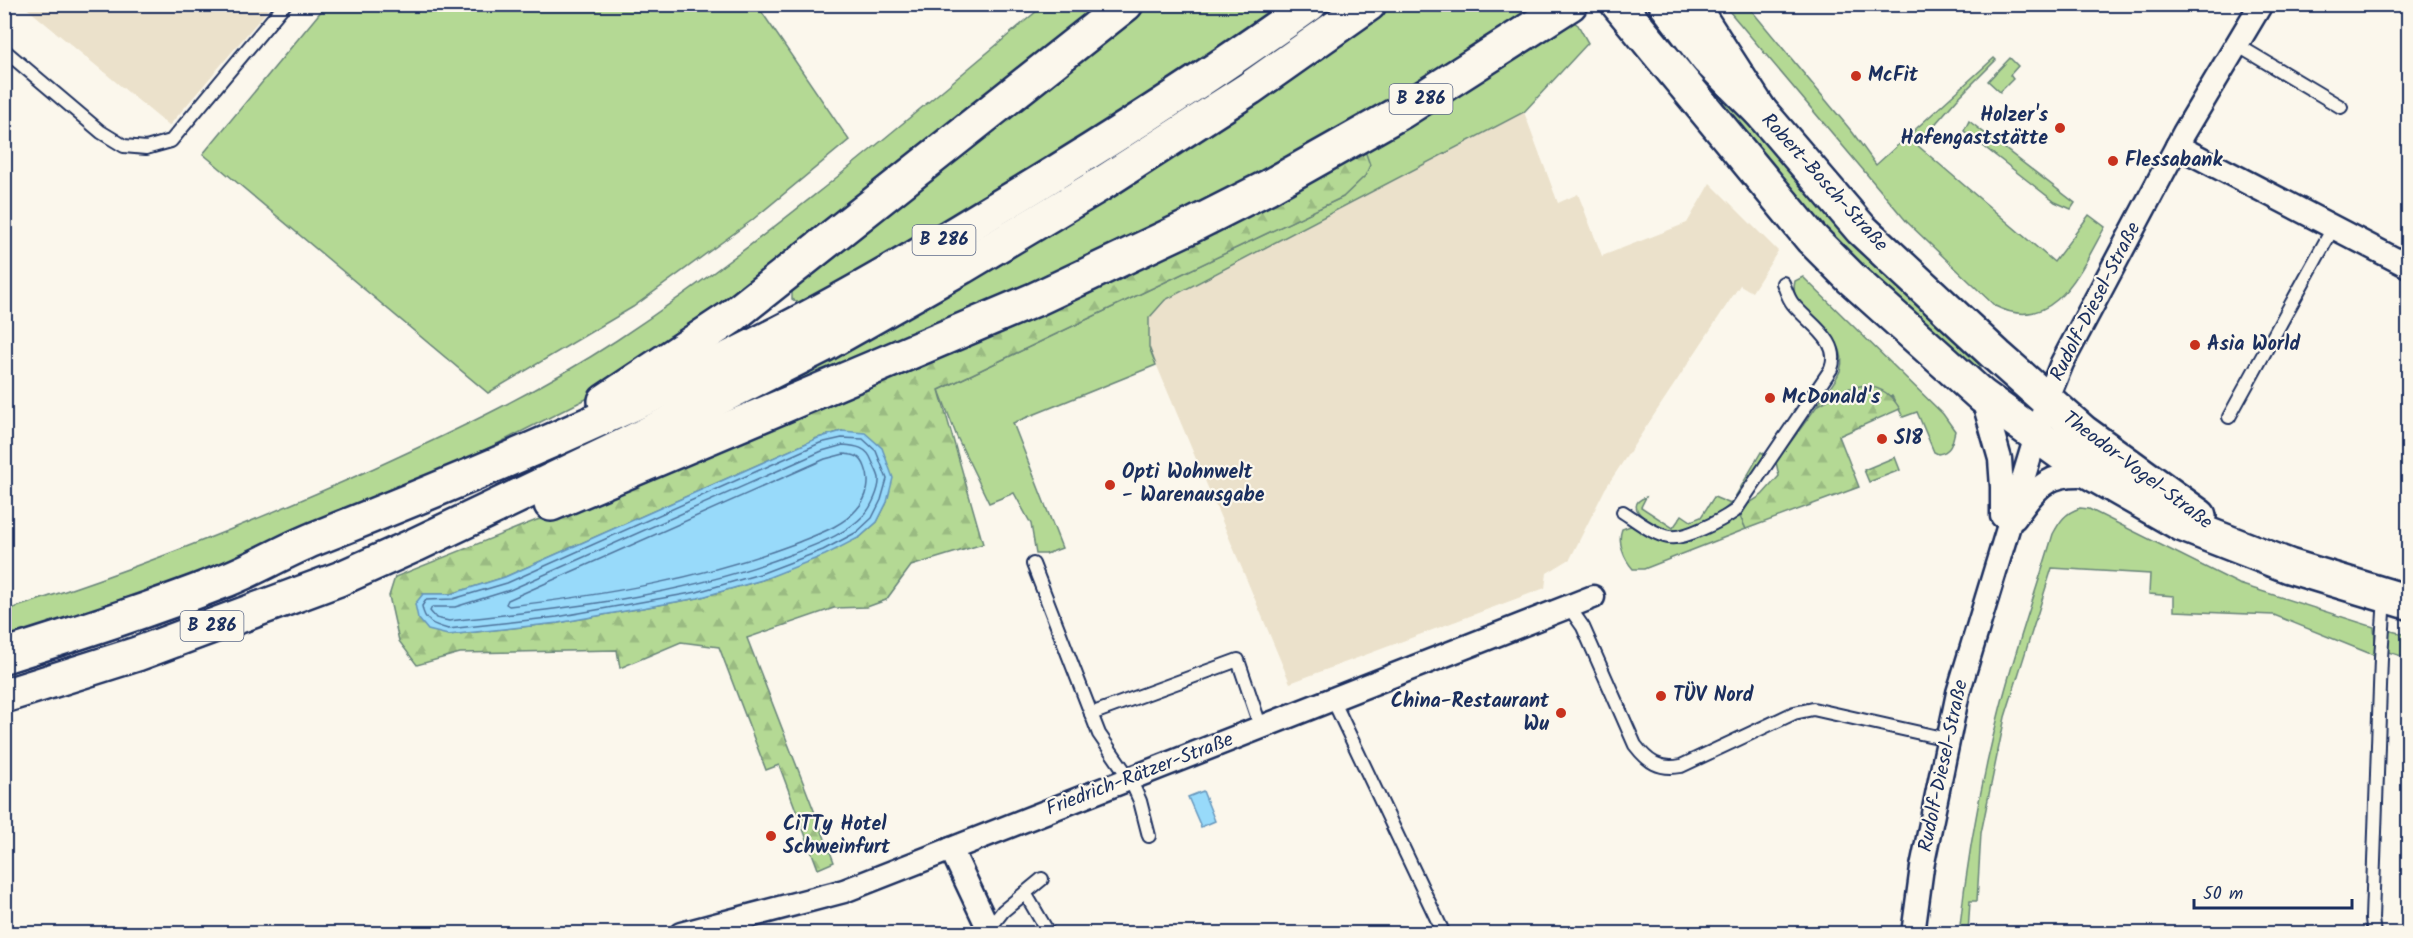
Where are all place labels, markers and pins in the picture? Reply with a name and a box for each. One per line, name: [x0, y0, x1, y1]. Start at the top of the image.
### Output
place label: McFit: [1868, 60, 1919, 92]
marker: McFit: [1849, 69, 1863, 83]
place label: Holzer's Hafengaststätte: [1901, 100, 2049, 155]
marker: Holzer's Hafengaststätte: [2053, 121, 2067, 135]
place label: Flessabank: [2125, 145, 2223, 177]
marker: Flessabank: [2106, 154, 2120, 168]
place label: Asia World: [2207, 329, 2301, 361]
marker: Asia World: [2188, 338, 2202, 352]
place label: McDonald's: [1782, 382, 1881, 414]
marker: McDonald's: [1763, 391, 1777, 405]
place label: S18: [1894, 423, 1923, 455]
marker: S18: [1875, 432, 1889, 446]
place label: Opti Wohnwelt - Warenausgabe: [1122, 457, 1265, 512]
marker: Opti Wohnwelt - Warenausgabe: [1103, 478, 1117, 492]
place label: TÜV Nord: [1673, 680, 1755, 712]
place label: China-Restaurant Wu: [1391, 686, 1550, 741]
marker: TÜV Nord: [1654, 689, 1668, 703]
marker: China-Restaurant Wu: [1554, 706, 1568, 720]
place label: CiTTy Hotel Schweinfurt: [783, 809, 891, 864]
marker: CiTTy Hotel Schweinfurt: [764, 829, 778, 843]

